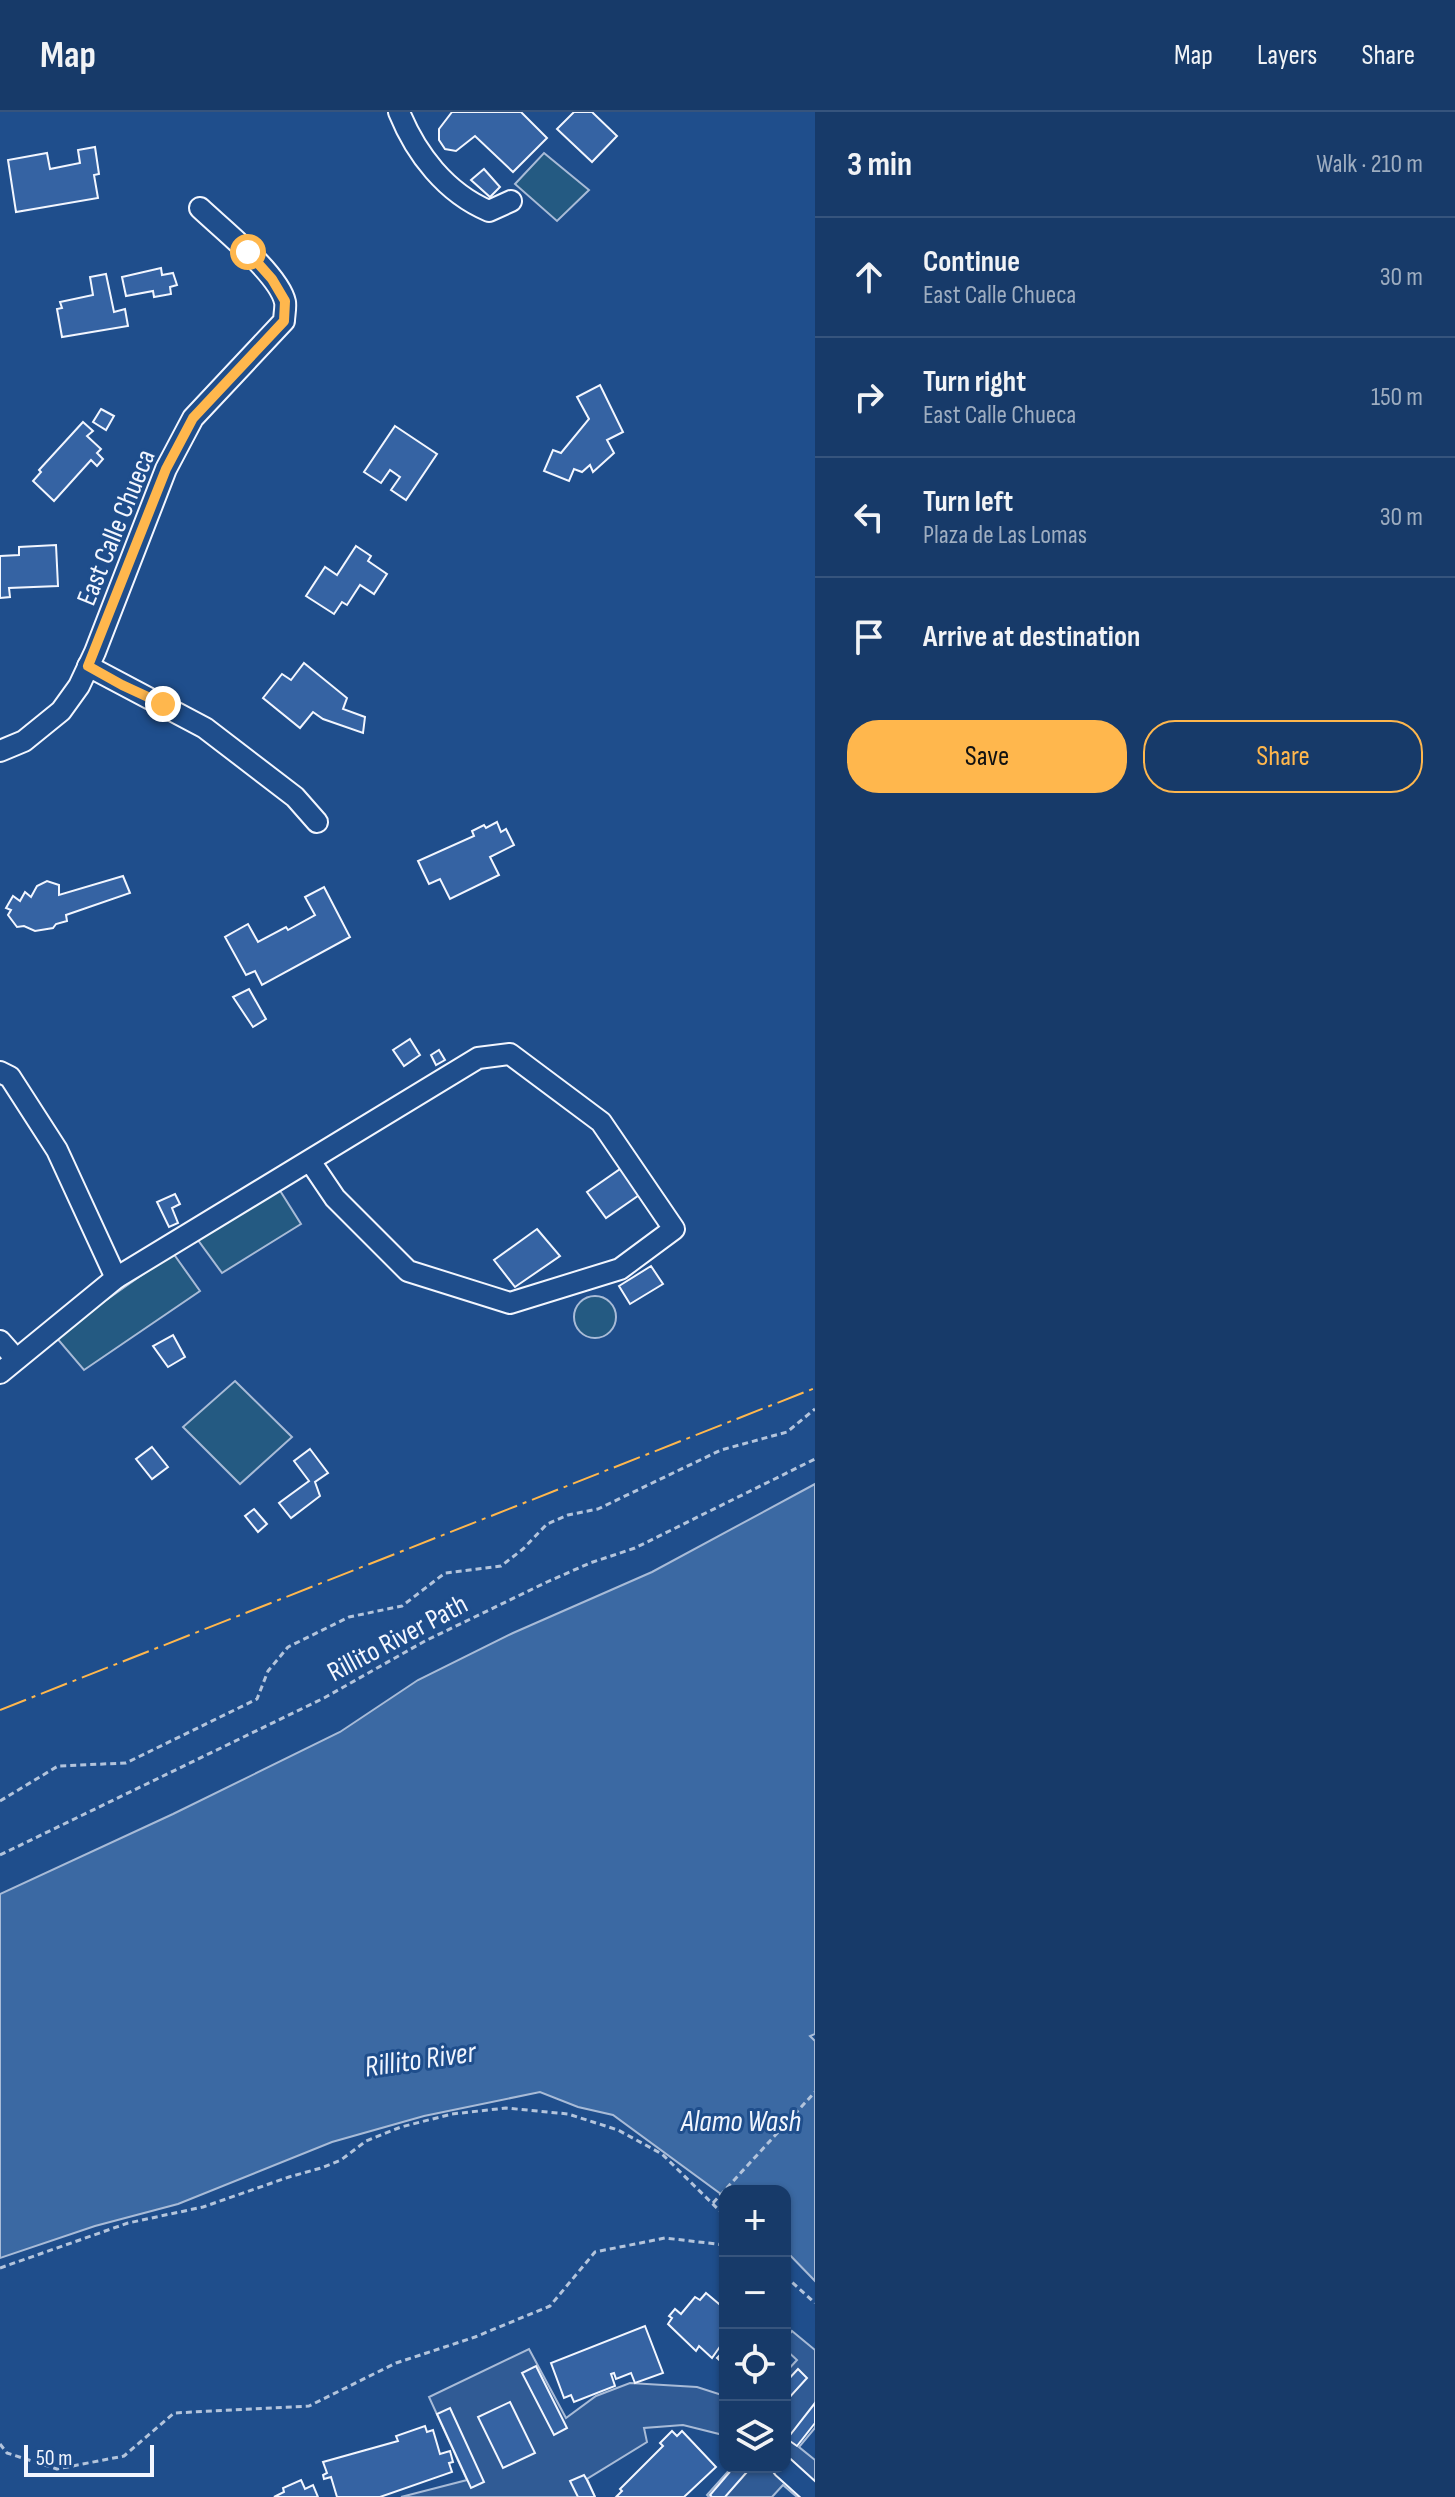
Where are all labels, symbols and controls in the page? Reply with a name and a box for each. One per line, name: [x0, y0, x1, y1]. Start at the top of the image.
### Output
text: Map: [40, 33, 96, 78]
text: Map: [1174, 39, 1213, 72]
text: Layers: [1257, 39, 1317, 72]
text: Share: [1361, 39, 1415, 72]
text: 3 min: [847, 144, 912, 185]
text: Walk · 210 m: [1316, 149, 1423, 180]
route start: [230, 234, 266, 270]
text: Continue: [923, 244, 1020, 280]
icon: ahead: [847, 255, 891, 299]
text: 30 m: [1380, 262, 1423, 293]
text: East Calle Chueca: [923, 280, 1076, 311]
text: Turn right: [923, 364, 1026, 400]
icon: right: [847, 375, 891, 419]
text: 150 m: [1371, 382, 1423, 413]
text: East Calle Chueca: [923, 400, 1076, 431]
street label: East Calle Chueca: [70, 445, 163, 610]
text: Turn left: [923, 484, 1013, 520]
icon: left: [847, 495, 891, 539]
text: 30 m: [1380, 502, 1423, 533]
text: Plaza de Las Lomas: [923, 520, 1087, 551]
icon: arrive: [847, 615, 891, 659]
text: Arrive at destination: [923, 619, 1140, 655]
route end: [145, 686, 181, 722]
button: Save: [847, 720, 1127, 793]
button: Share: [1143, 720, 1423, 793]
street label: Rillito River Path: [322, 1588, 473, 1689]
water label: Rillito River: [362, 2034, 480, 2086]
water label: Alamo Wash: [680, 2104, 801, 2140]
map controls: [719, 2185, 791, 2473]
button: +: [719, 2185, 791, 2257]
button: −: [719, 2257, 791, 2329]
button: locate: [719, 2329, 791, 2401]
button: layers: [719, 2401, 791, 2473]
scale bar: [24, 2441, 154, 2477]
text: 50 m: [36, 2445, 72, 2472]

